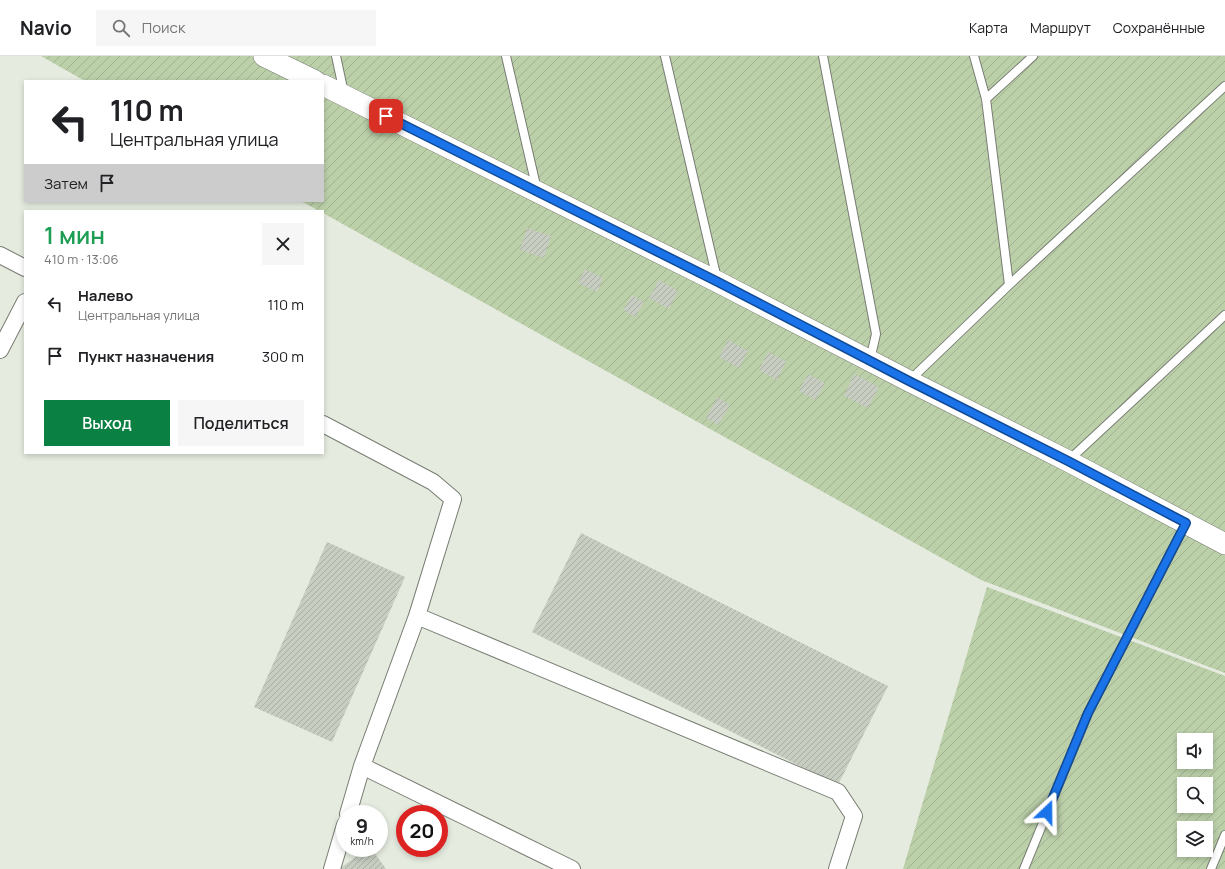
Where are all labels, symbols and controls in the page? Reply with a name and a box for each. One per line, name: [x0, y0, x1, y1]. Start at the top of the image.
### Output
search box: [96, 10, 376, 46]
text: Navio: [20, 15, 72, 41]
icon: search: [110, 17, 132, 39]
text: Поиск: [142, 17, 185, 38]
text: Карта: [969, 18, 1008, 37]
text: Маршрут: [1030, 18, 1091, 37]
text: Сохранённые: [1113, 18, 1205, 37]
text: 110 m: [110, 91, 184, 129]
icon: left: [44, 96, 96, 148]
pin: [369, 99, 403, 133]
icon: arrive: [375, 105, 397, 127]
text: Центральная улица: [110, 127, 279, 151]
icon: arrive: [96, 172, 118, 194]
text: Затем: [44, 173, 88, 194]
text: 1 мин: [44, 218, 105, 251]
button: close: [262, 223, 304, 265]
text: 410 m · 13:06: [44, 250, 119, 268]
text: Налево: [78, 285, 133, 306]
icon: left: [44, 293, 66, 315]
text: 110 m: [267, 294, 304, 315]
text: Центральная улица: [78, 306, 200, 324]
icon: arrive: [44, 345, 66, 367]
text: Пункт назначения: [78, 346, 214, 367]
text: 300 m: [262, 346, 304, 367]
button: Выход: [44, 400, 170, 446]
button: Поделиться: [178, 400, 304, 446]
map controls: [1177, 733, 1213, 857]
button: sound: [1177, 733, 1213, 769]
button: search: [1177, 777, 1213, 813]
position arrow: [1026, 791, 1068, 833]
speed limit sign: 20: [396, 805, 448, 857]
text: 9: [356, 812, 368, 839]
button: layers: [1177, 821, 1213, 857]
text: km/h: [350, 834, 374, 848]

